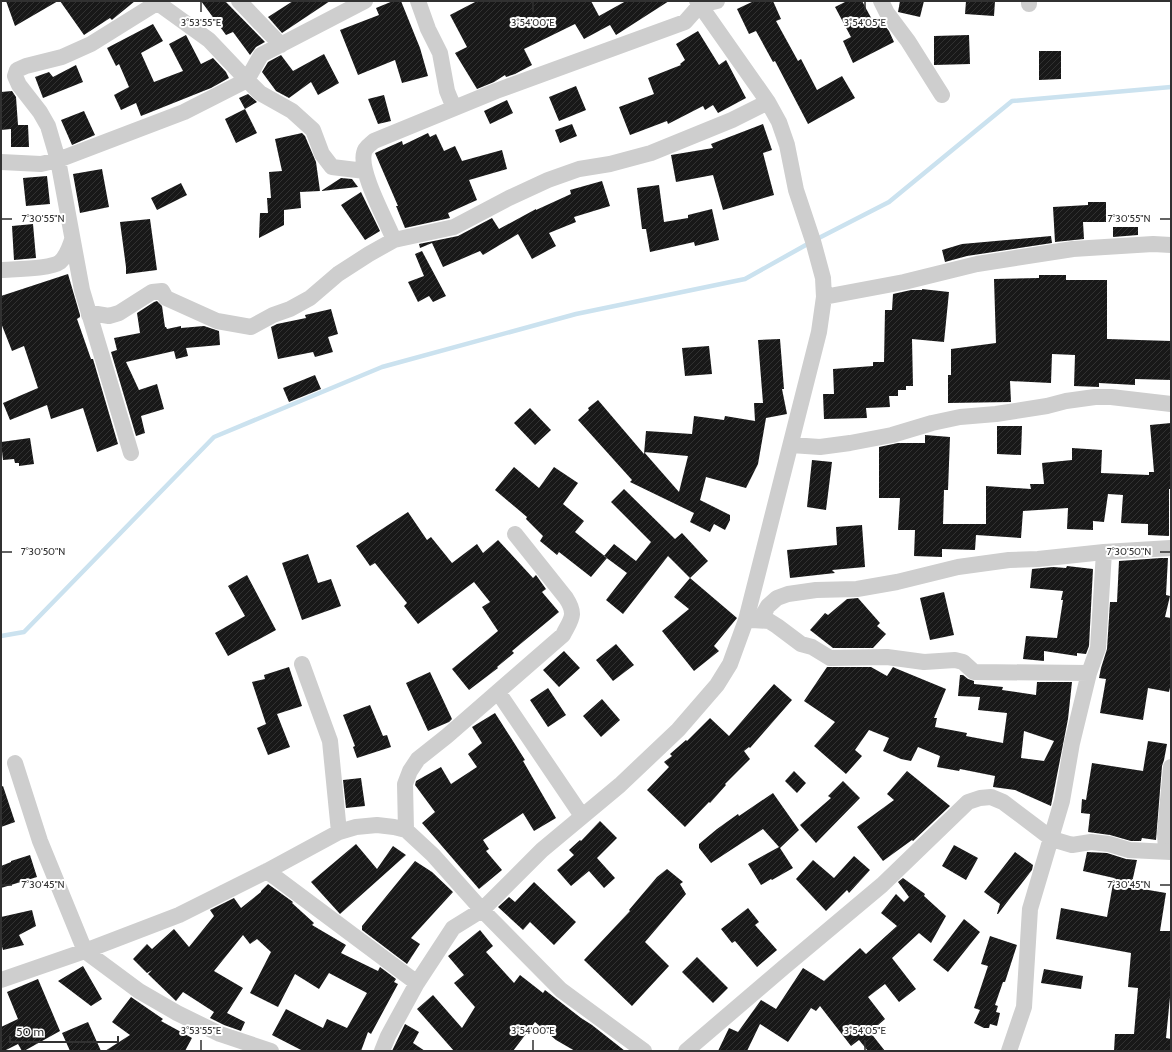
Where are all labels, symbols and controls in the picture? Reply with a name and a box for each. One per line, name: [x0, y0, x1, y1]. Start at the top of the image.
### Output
text: 3°53'55"E: [181, 16, 222, 29]
text: 3°54'00"E: [511, 16, 555, 29]
text: 3°54'05"E: [844, 16, 887, 29]
text: 7°30'55"N: [21, 212, 65, 225]
text: 7°30'55"N: [1107, 212, 1151, 225]
text: 7°30'50"N: [21, 545, 65, 558]
text: 7°30'50"N: [1107, 545, 1151, 558]
text: 7°30'45"N: [21, 878, 65, 891]
text: 7°30'45"N: [1107, 878, 1151, 891]
scale bar: [10, 1018, 118, 1044]
text: 50 m: [16, 1024, 44, 1039]
text: 3°53'55"E: [181, 1024, 222, 1037]
text: 3°54'00"E: [511, 1024, 555, 1037]
text: 3°54'05"E: [844, 1024, 887, 1037]

